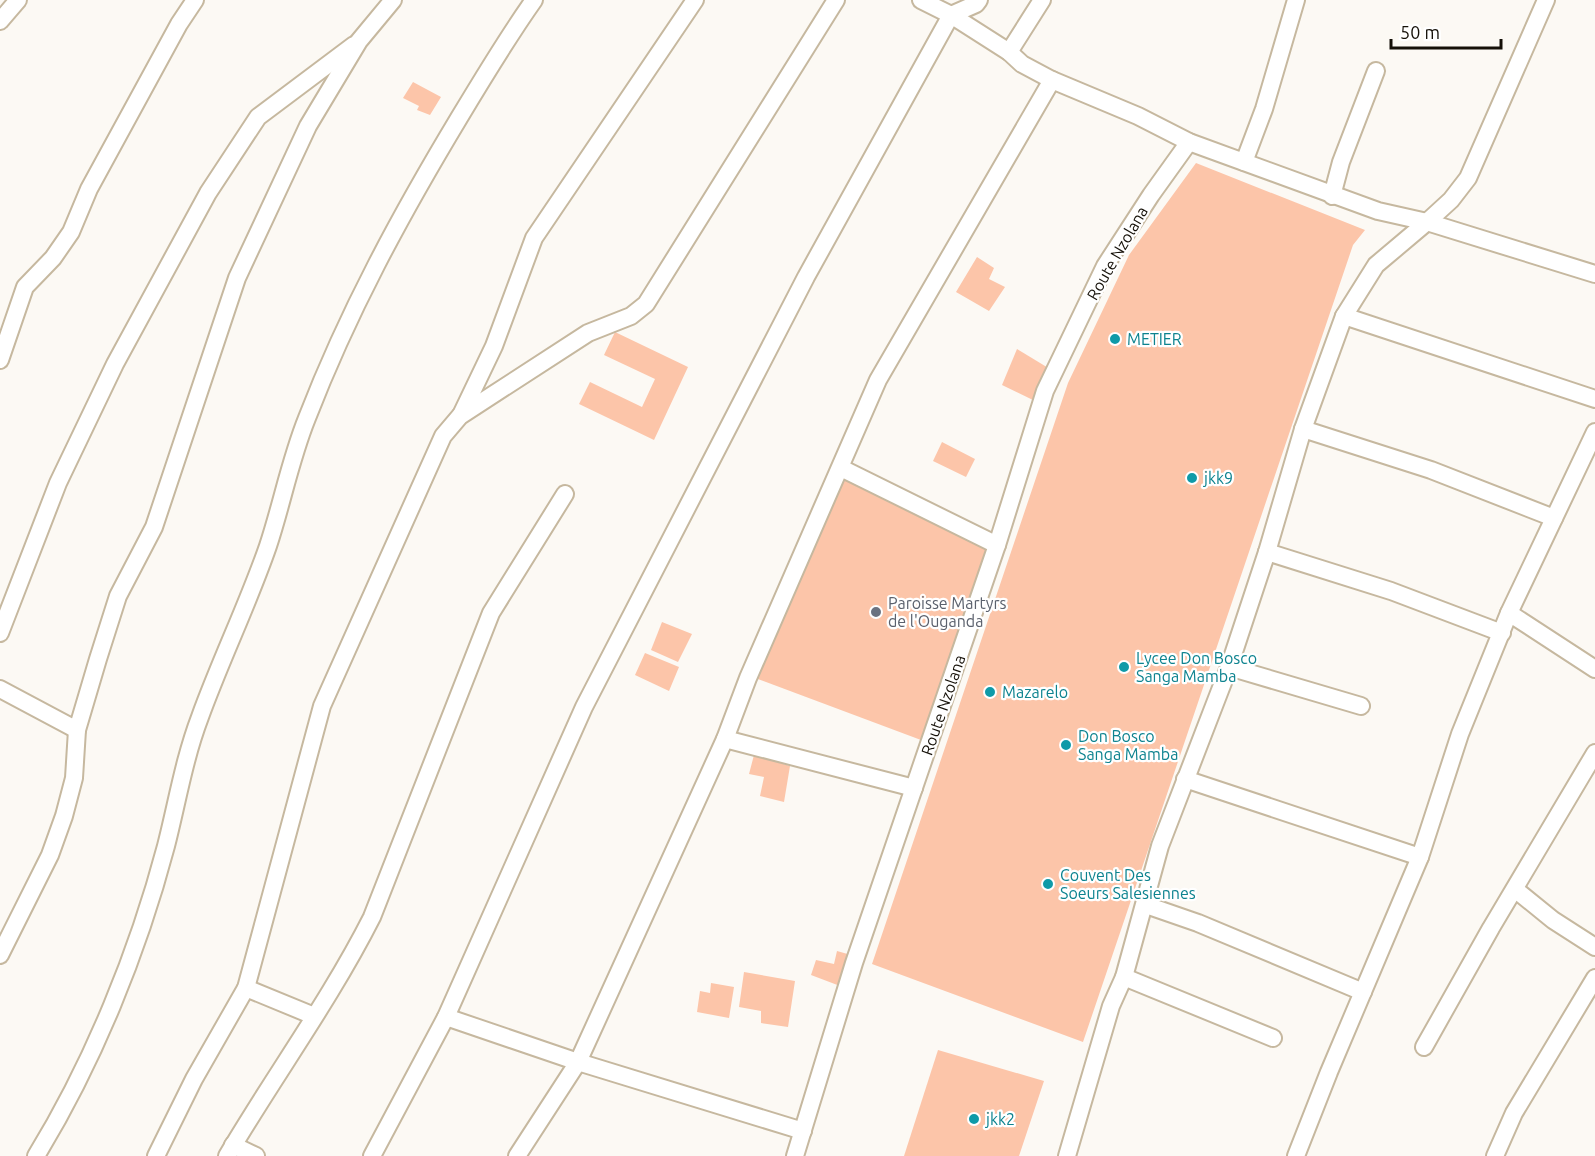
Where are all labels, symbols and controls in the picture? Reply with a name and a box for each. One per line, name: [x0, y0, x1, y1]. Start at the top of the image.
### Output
scale bar: [1391, 12, 1500, 50]
text: 50 m: [1400, 22, 1440, 42]
street label: Route Nzolana: [1083, 203, 1151, 303]
place label: METIER: [1127, 330, 1182, 348]
marker: METIER: [1108, 332, 1122, 346]
place label: jkk9: [1202, 469, 1233, 487]
marker: jkk9: [1185, 471, 1199, 485]
place label: Paroisse Martyrs de l'Ouganda: [888, 594, 1007, 630]
marker: Paroisse Martyrs de l'Ouganda: [869, 605, 883, 619]
place label: Lycee Don Bosco Sanga Mamba: [1136, 649, 1257, 685]
street label: Route Nzolana: [917, 652, 969, 758]
marker: Lycee Don Bosco Sanga Mamba: [1117, 660, 1131, 674]
place label: Mazarelo: [1002, 683, 1068, 701]
marker: Mazarelo: [983, 685, 997, 699]
place label: Don Bosco Sanga Mamba: [1078, 727, 1178, 763]
marker: Don Bosco Sanga Mamba: [1059, 738, 1073, 752]
place label: Couvent Des Soeurs Salesiennes: [1060, 866, 1196, 902]
marker: Couvent Des Soeurs Salesiennes: [1041, 877, 1055, 891]
place label: jkk2: [984, 1110, 1015, 1128]
marker: jkk2: [967, 1112, 981, 1126]

